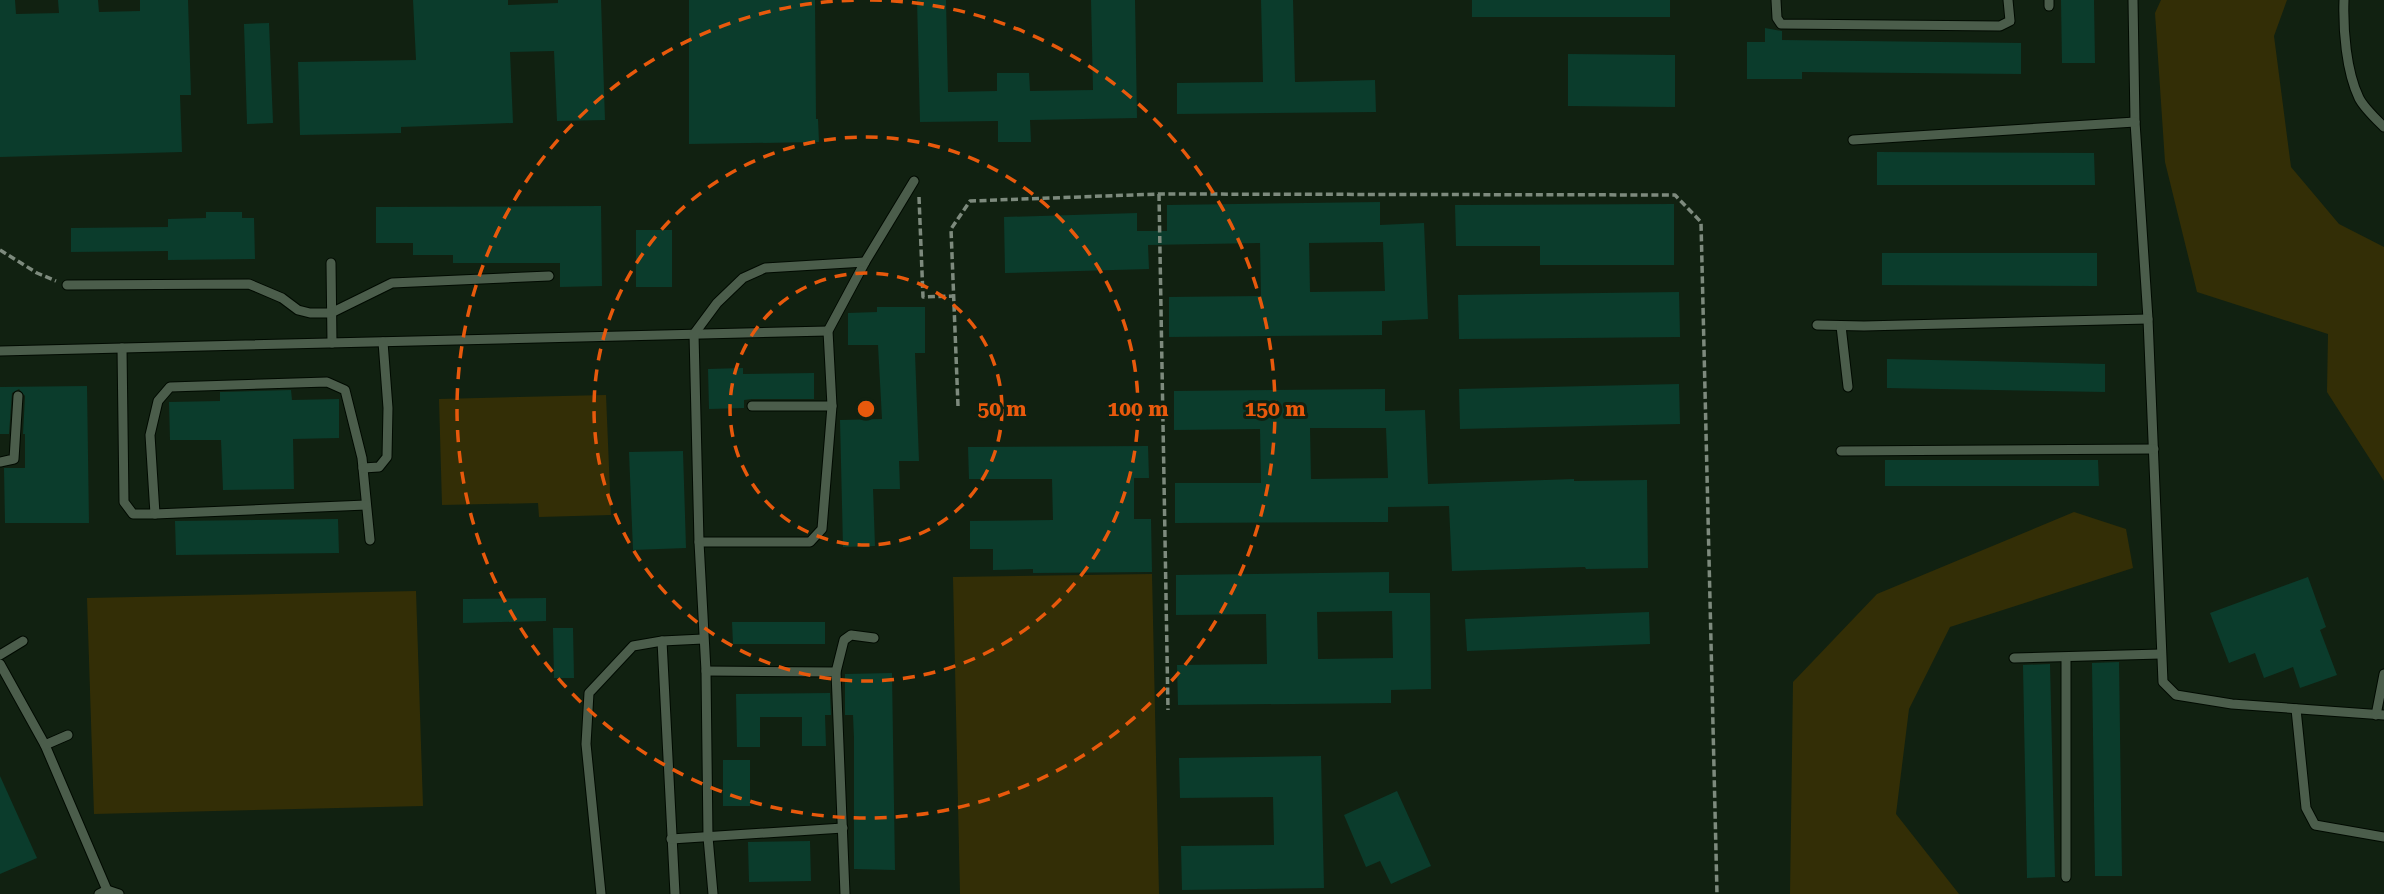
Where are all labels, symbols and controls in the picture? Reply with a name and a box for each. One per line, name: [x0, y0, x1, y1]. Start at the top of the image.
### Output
centre of rings: [854, 397, 878, 421]
text: 50 m: [977, 397, 1027, 421]
text: 100 m: [1108, 397, 1168, 421]
text: 150 m: [1245, 397, 1305, 421]

